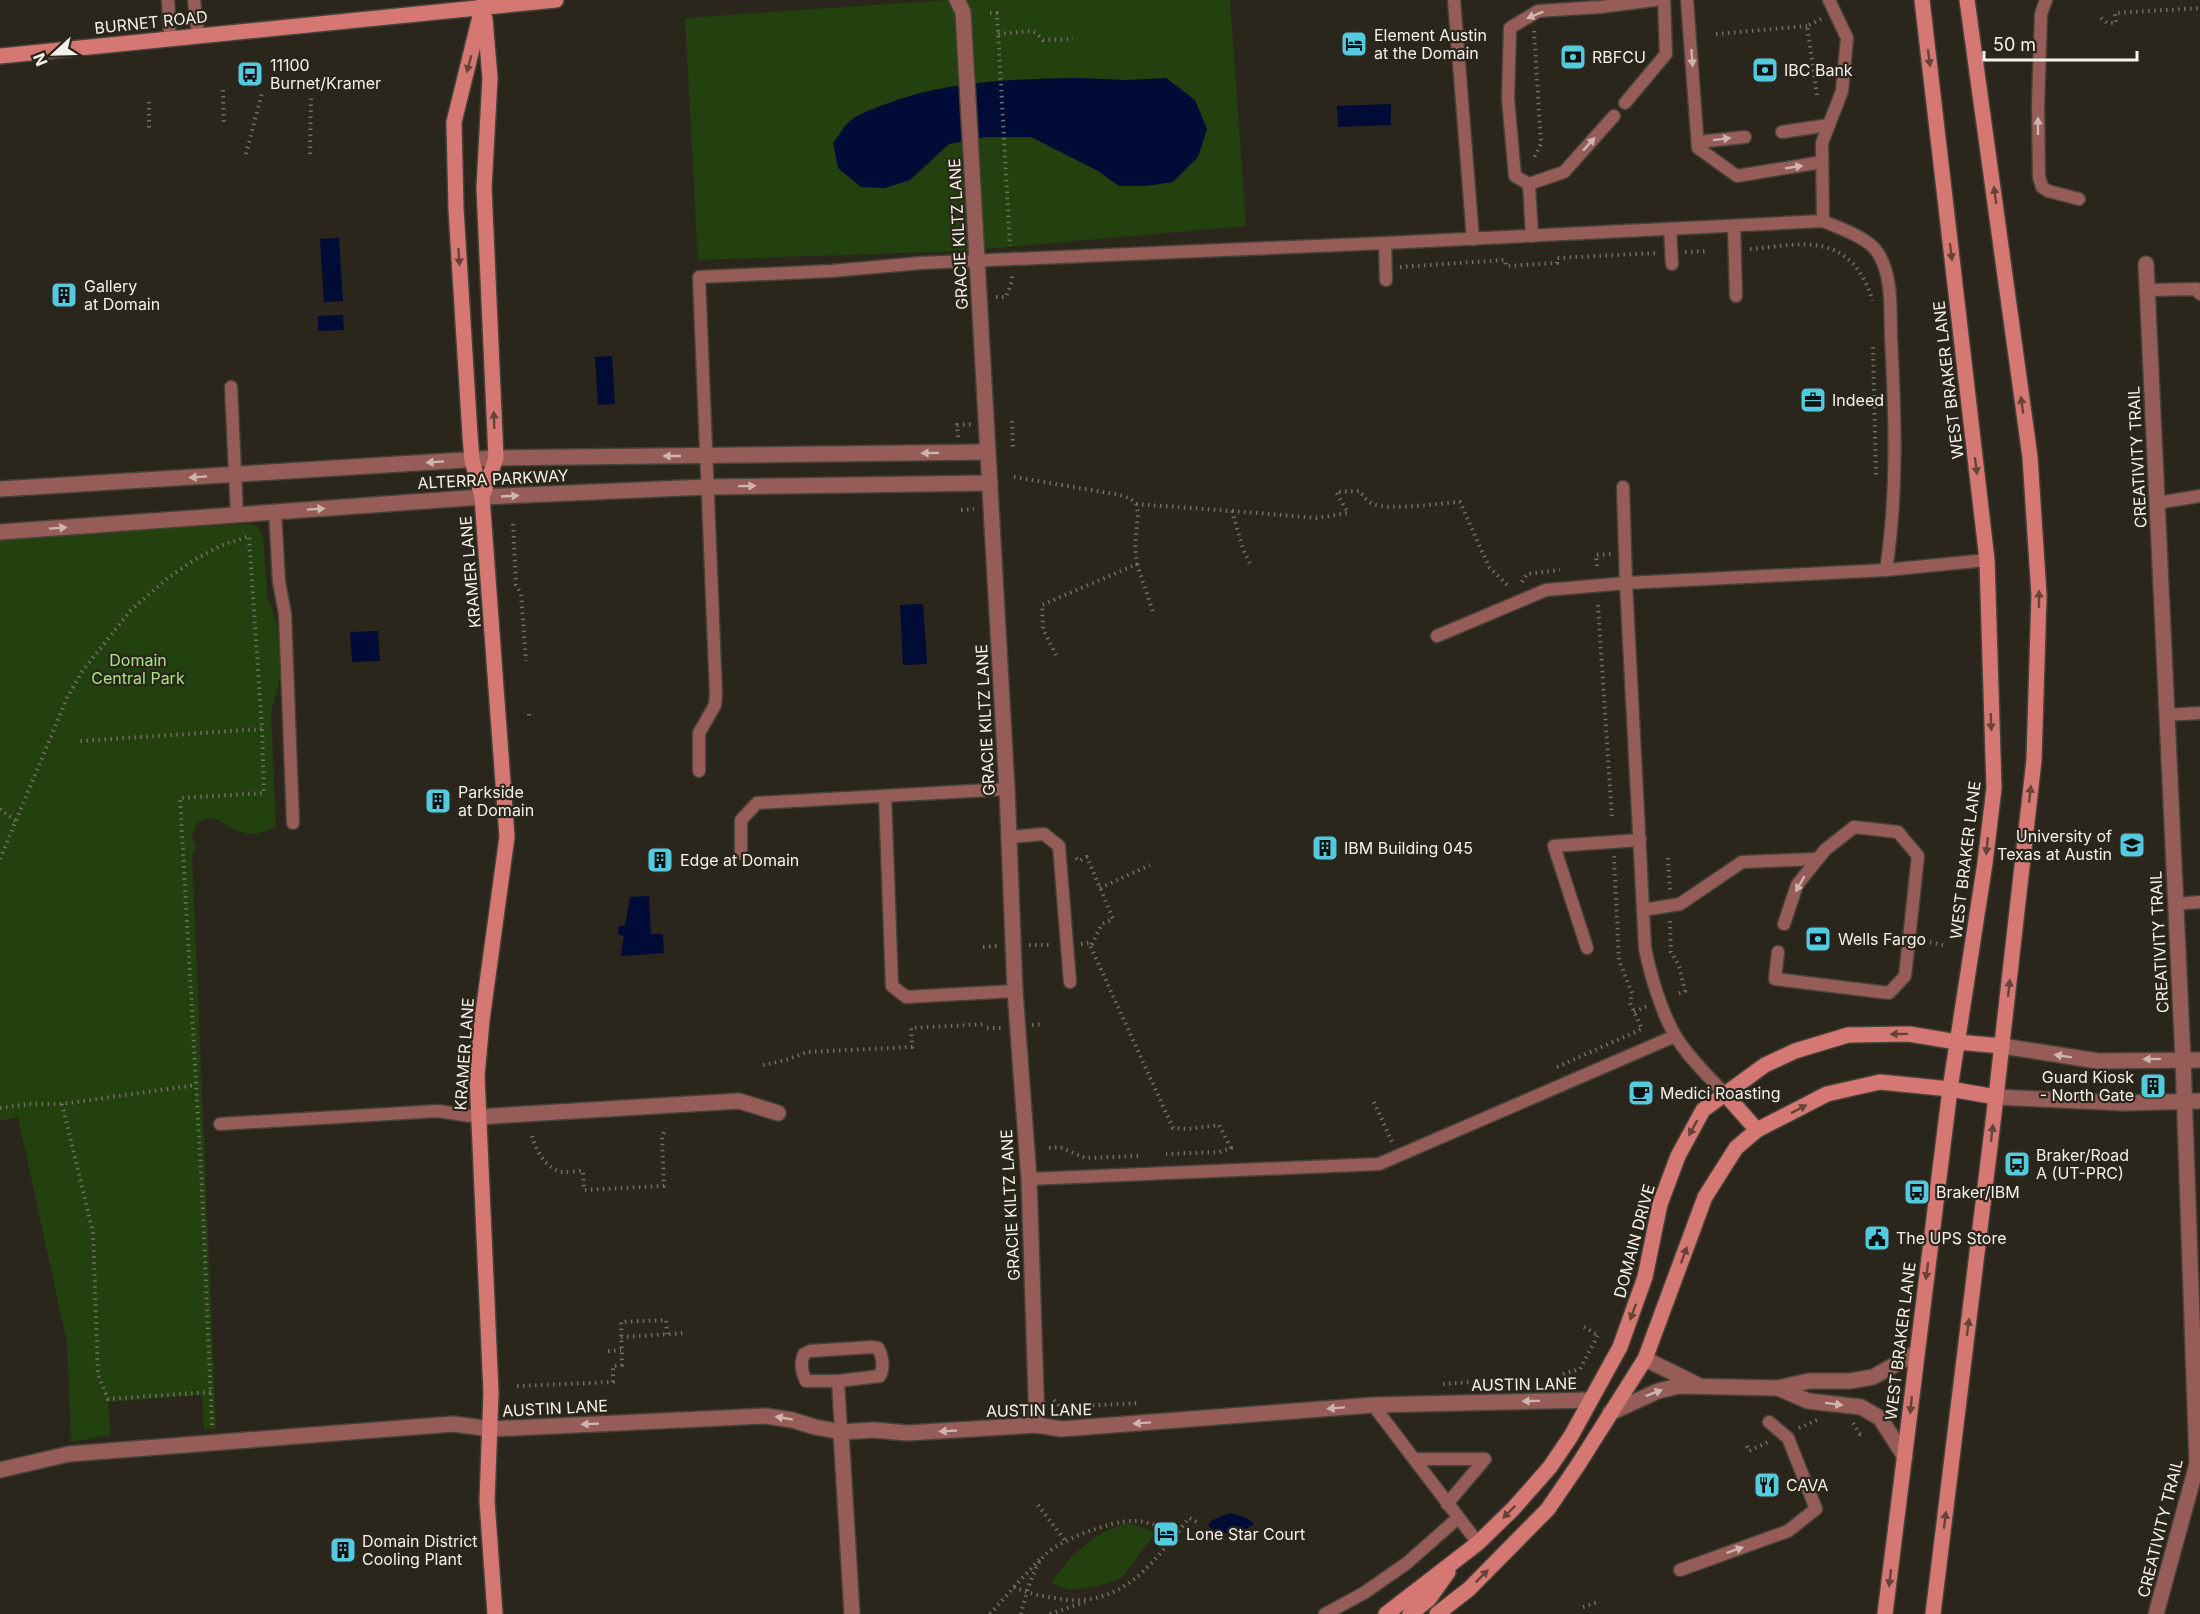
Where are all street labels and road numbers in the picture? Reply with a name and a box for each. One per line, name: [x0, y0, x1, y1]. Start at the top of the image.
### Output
street label: BURNET ROAD: [93, 6, 209, 38]
street label: GRACIE KILTZ LANE: [944, 158, 972, 310]
street label: WEST BRAKER LANE: [1928, 300, 1968, 460]
street label: CREATIVITY TRAIL: [2123, 385, 2151, 529]
street label: ALTERRA PARKWAY: [417, 465, 569, 493]
street label: KRAMER LANE: [455, 515, 485, 629]
street label: GRACIE KILTZ LANE: [971, 644, 999, 796]
street label: WEST BRAKER LANE: [1945, 780, 1985, 940]
street label: CREATIVITY TRAIL: [2145, 870, 2173, 1014]
street label: KRAMER LANE: [450, 997, 478, 1111]
street label: GRACIE KILTZ LANE: [996, 1129, 1024, 1281]
street label: DOMAIN DRIVE: [1609, 1182, 1659, 1300]
street label: WEST BRAKER LANE: [1880, 1261, 1920, 1421]
street label: AUSTIN LANE: [1471, 1373, 1577, 1395]
street label: AUSTIN LANE: [502, 1395, 608, 1421]
street label: AUSTIN LANE: [986, 1399, 1092, 1421]
street label: CREATIVITY TRAIL: [2133, 1457, 2187, 1599]

